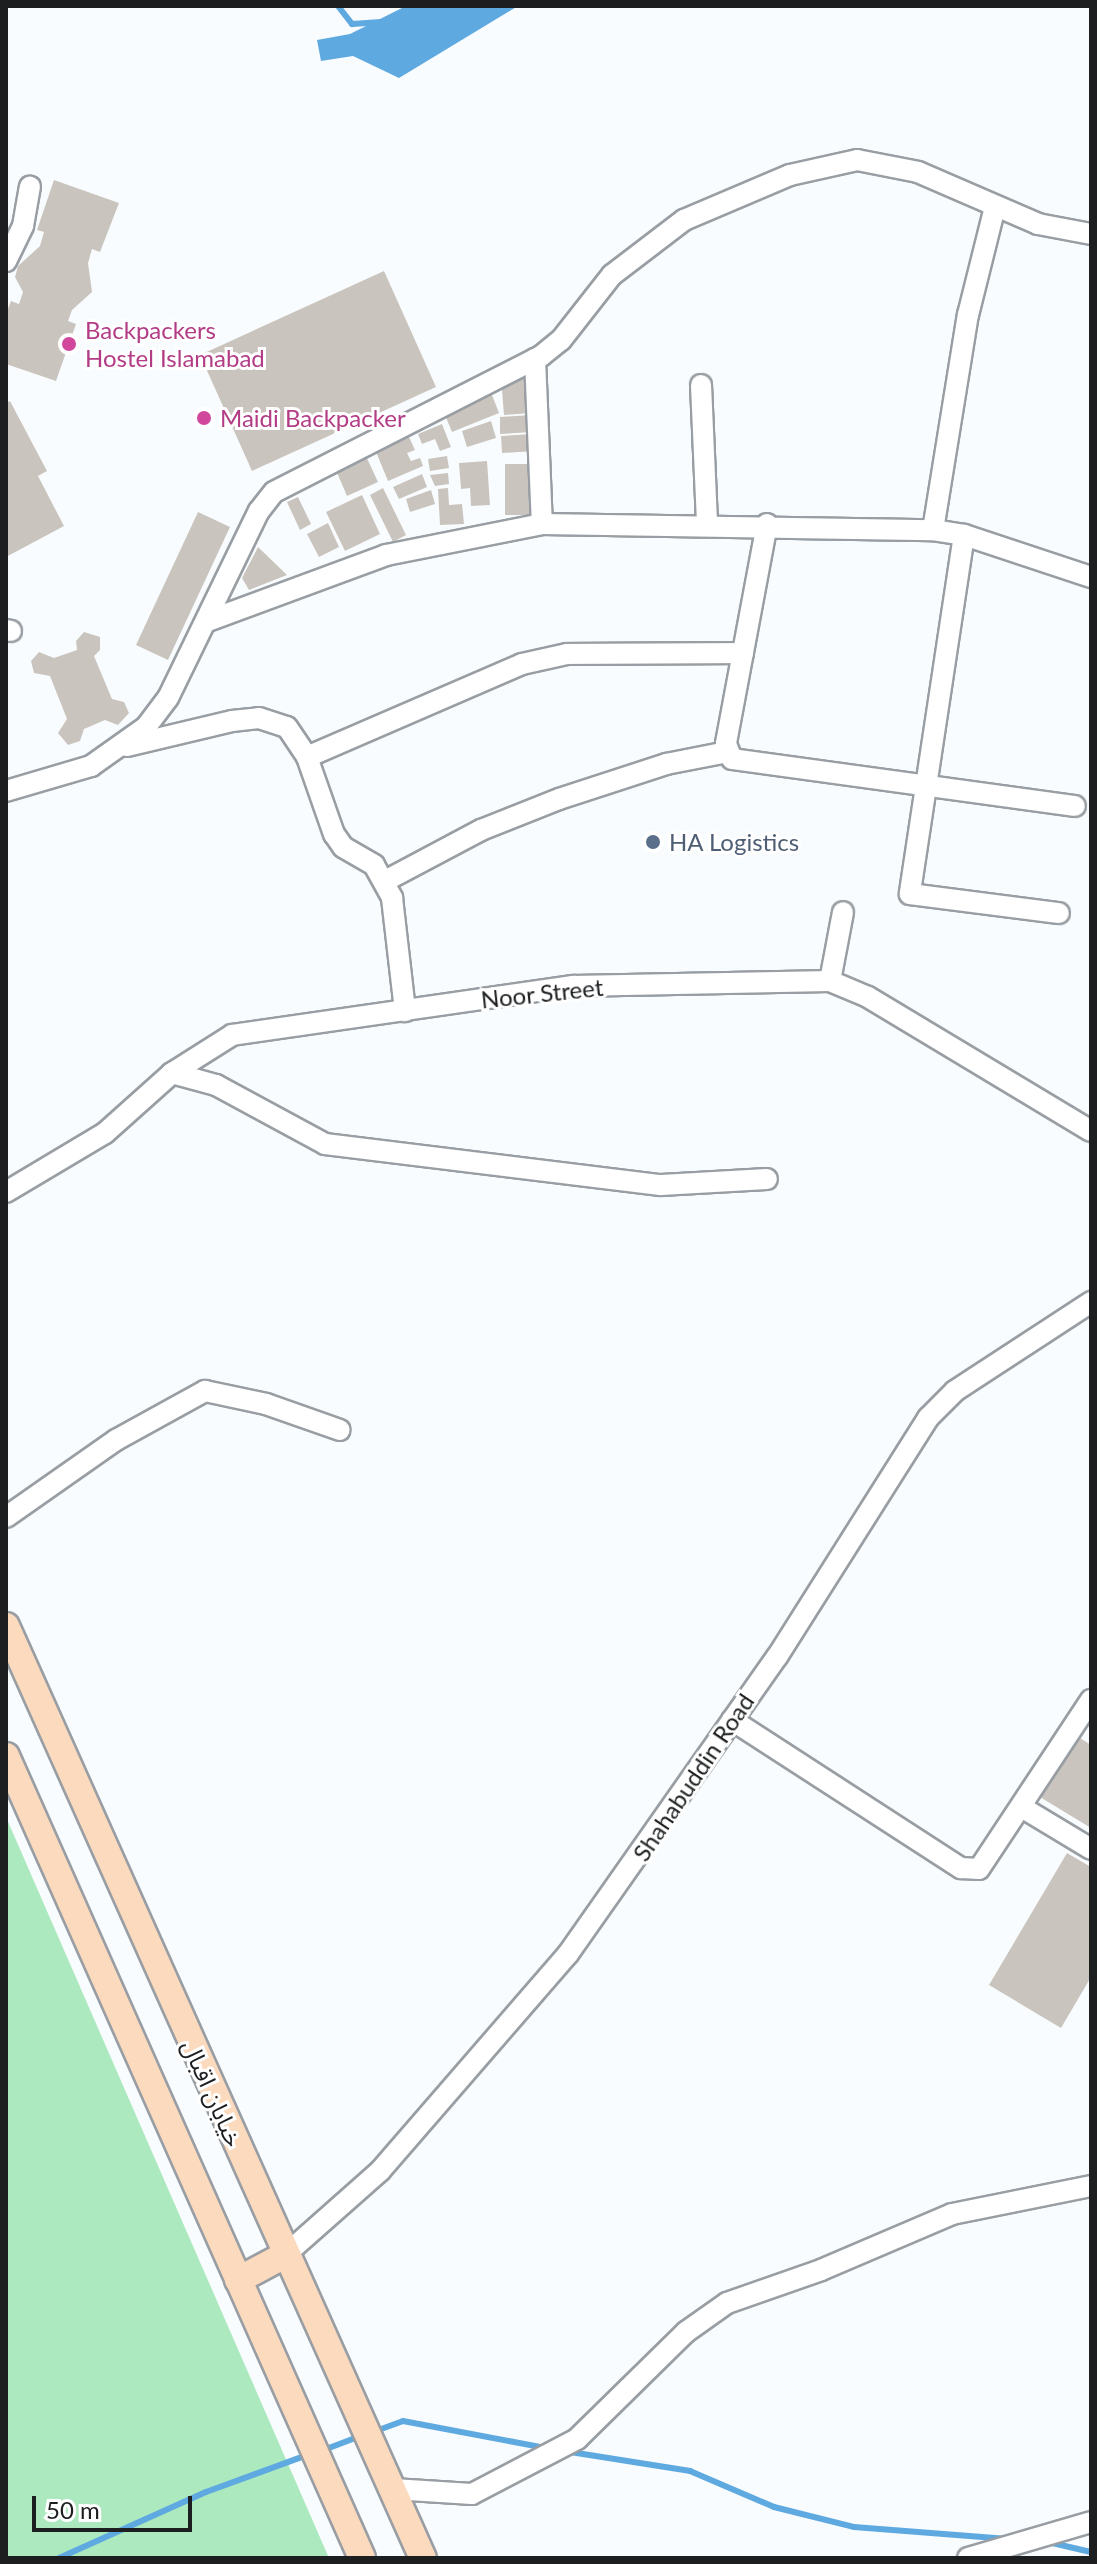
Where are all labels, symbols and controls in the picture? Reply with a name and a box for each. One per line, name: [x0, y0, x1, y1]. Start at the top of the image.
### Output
place label: Backpackers Hostel Islamabad: [85, 316, 265, 372]
marker: Backpackers Hostel Islamabad: [60, 335, 78, 353]
place label: Maidi Backpacker: [220, 404, 406, 432]
marker: Maidi Backpacker: [195, 409, 213, 427]
place label: HA Logistics: [669, 828, 800, 856]
marker: HA Logistics: [644, 833, 662, 851]
street label: Noor Street: [479, 972, 605, 1014]
street label: Shahabuddin Road: [626, 1688, 760, 1866]
street label: خیابان اقبال: [177, 2035, 249, 2151]
scale bar: [36, 2480, 196, 2530]
text: 50 m: [46, 2495, 100, 2524]

